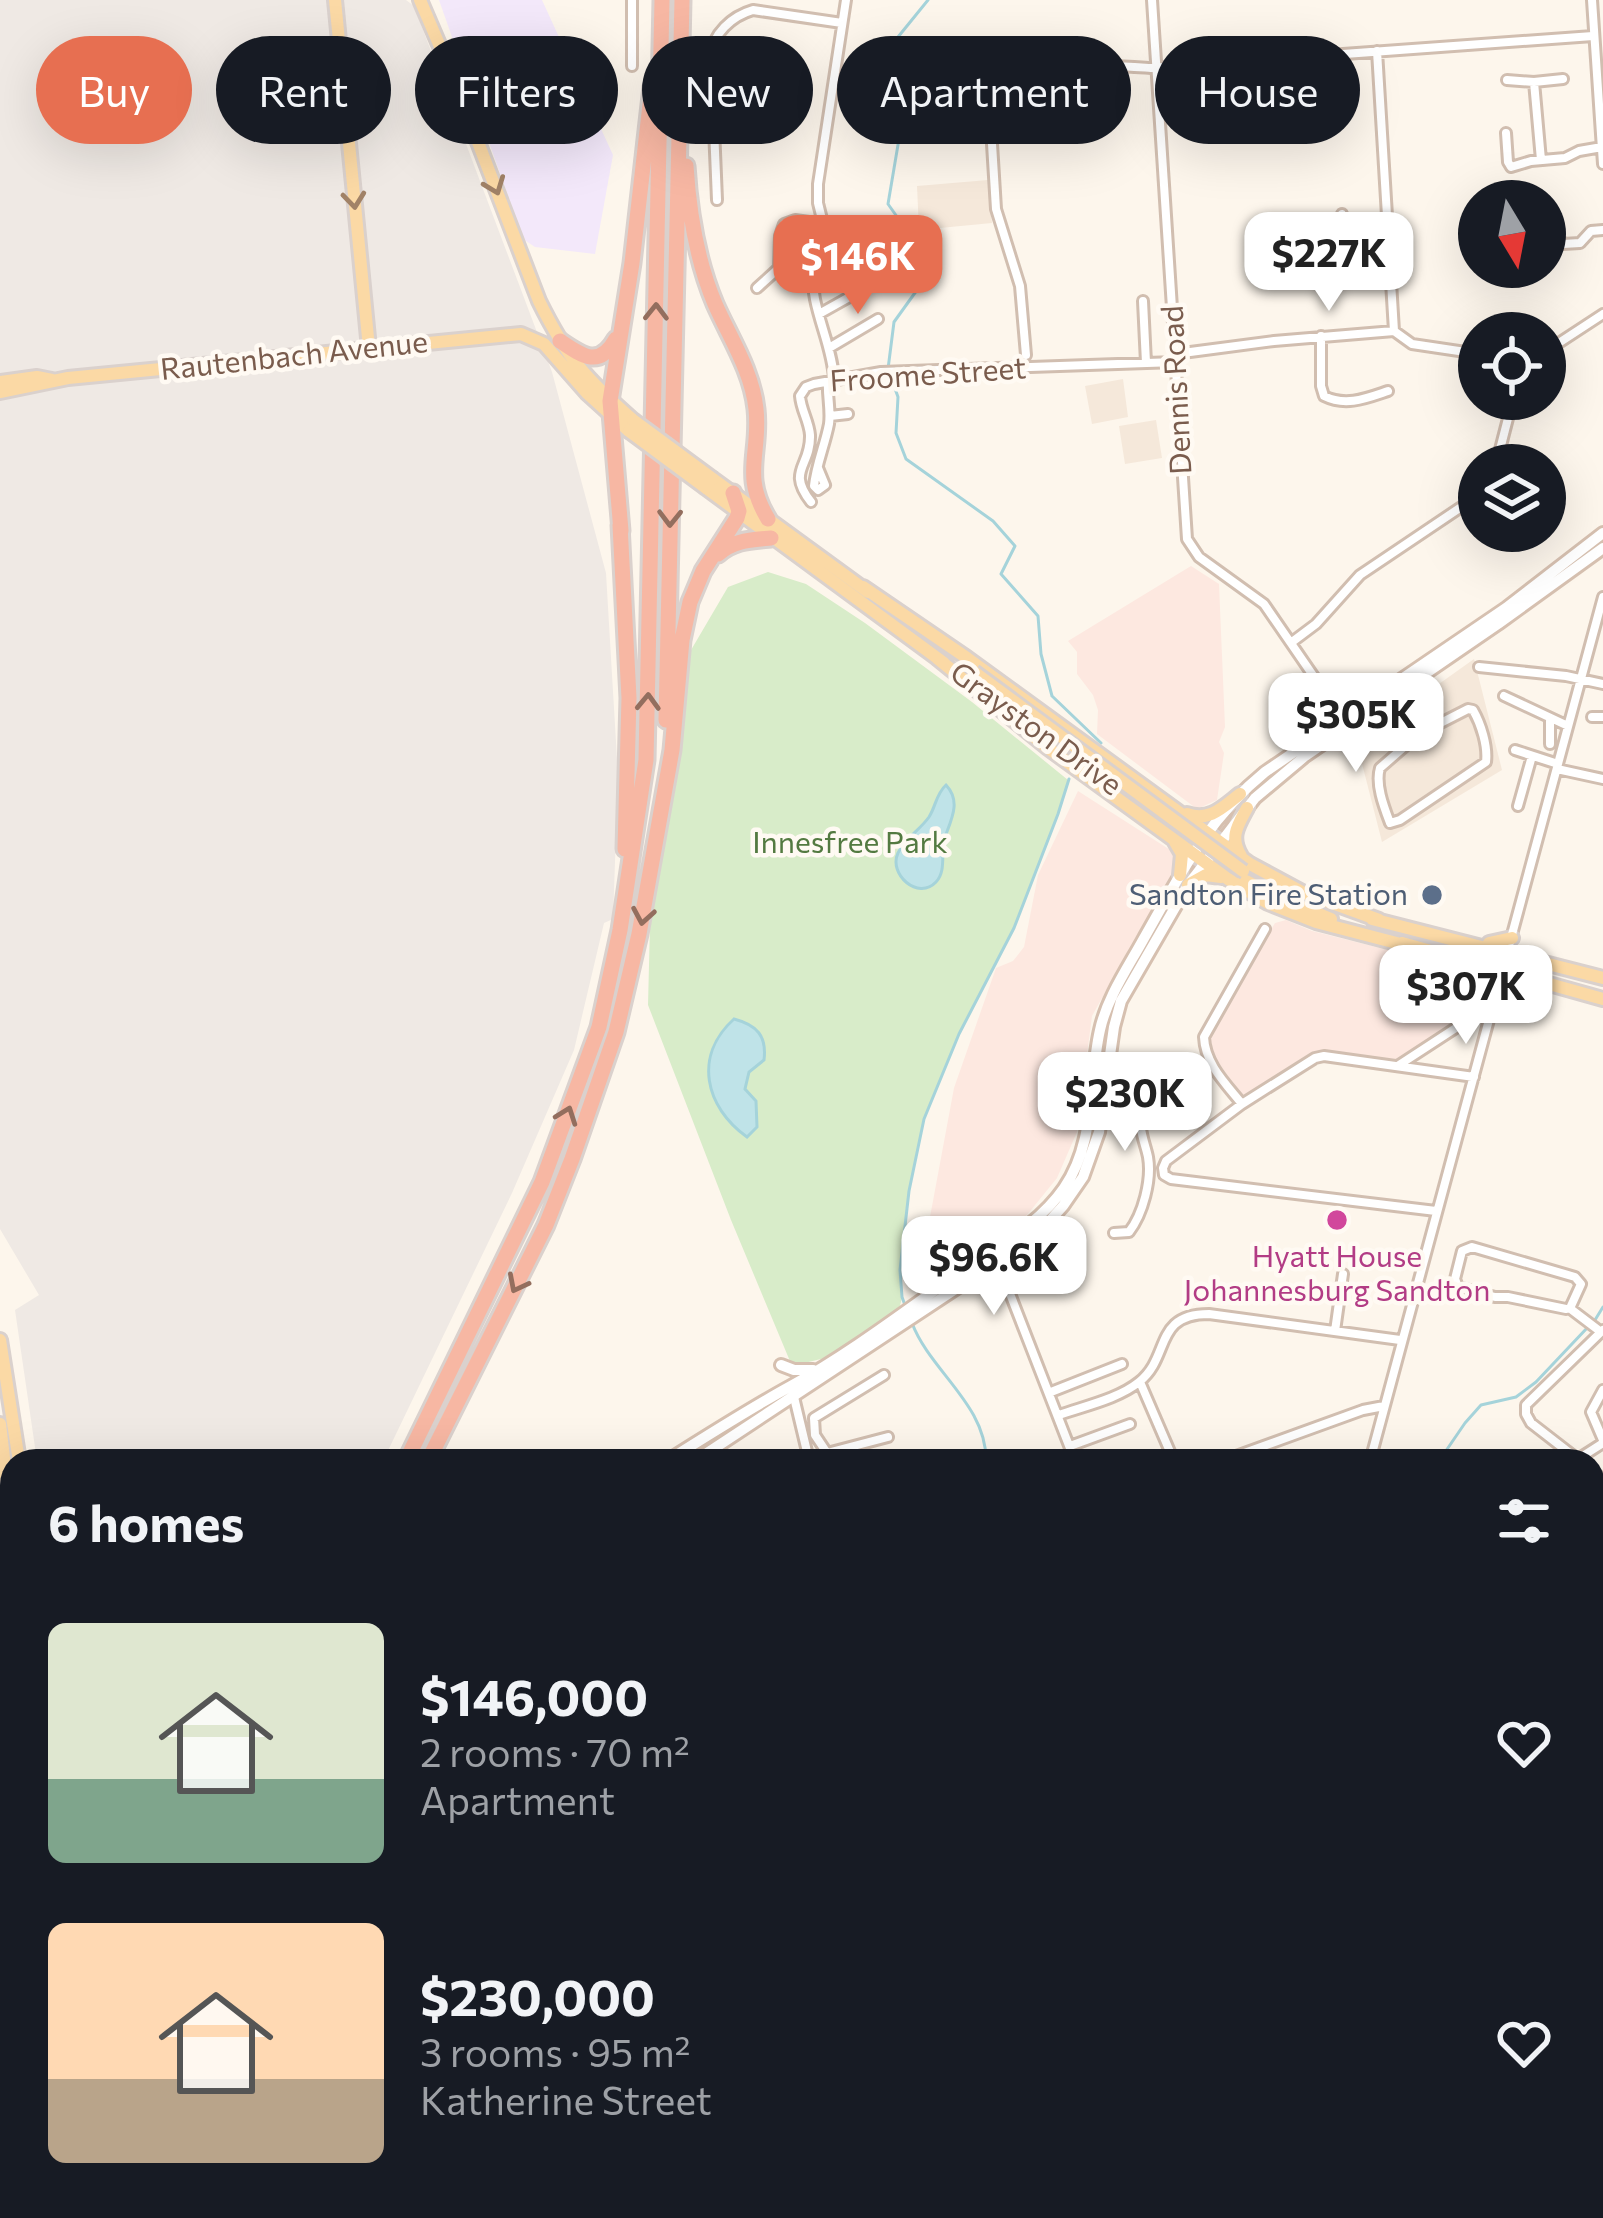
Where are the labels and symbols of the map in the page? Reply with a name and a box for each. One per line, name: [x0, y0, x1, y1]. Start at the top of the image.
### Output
one-way arrow: [481, 175, 506, 196]
north arrow: [1458, 180, 1566, 288]
one-way arrow: [341, 190, 367, 210]
pin: $227K: [1245, 212, 1413, 314]
pin: $146K: [774, 215, 942, 317]
one-way arrow: [643, 302, 669, 321]
street label: Dennis Road: [1152, 305, 1197, 476]
street label: Rautenbach Avenue: [158, 321, 429, 386]
street label: Froome Street: [828, 347, 1027, 398]
one-way arrow: [658, 509, 684, 528]
street label: Grayston Drive: [944, 652, 1131, 802]
pin: $305K: [1272, 673, 1440, 775]
one-way arrow: [635, 692, 661, 711]
park label: Innesfree Park: [752, 822, 948, 859]
place label: Sandton Fire Station: [1129, 874, 1408, 911]
marker: Sandton Fire Station: [1419, 882, 1445, 908]
one-way arrow: [631, 906, 656, 926]
pin: $307K: [1382, 945, 1550, 1047]
pin: $230K: [1041, 1052, 1209, 1154]
one-way arrow: [553, 1106, 577, 1127]
marker: Hyatt House Johannesburg Sandton: [1324, 1207, 1350, 1233]
pin: $96.6K: [896, 1216, 1092, 1318]
place label: Hyatt House Johannesburg Sandton: [1184, 1236, 1490, 1307]
one-way arrow: [508, 1272, 532, 1293]

